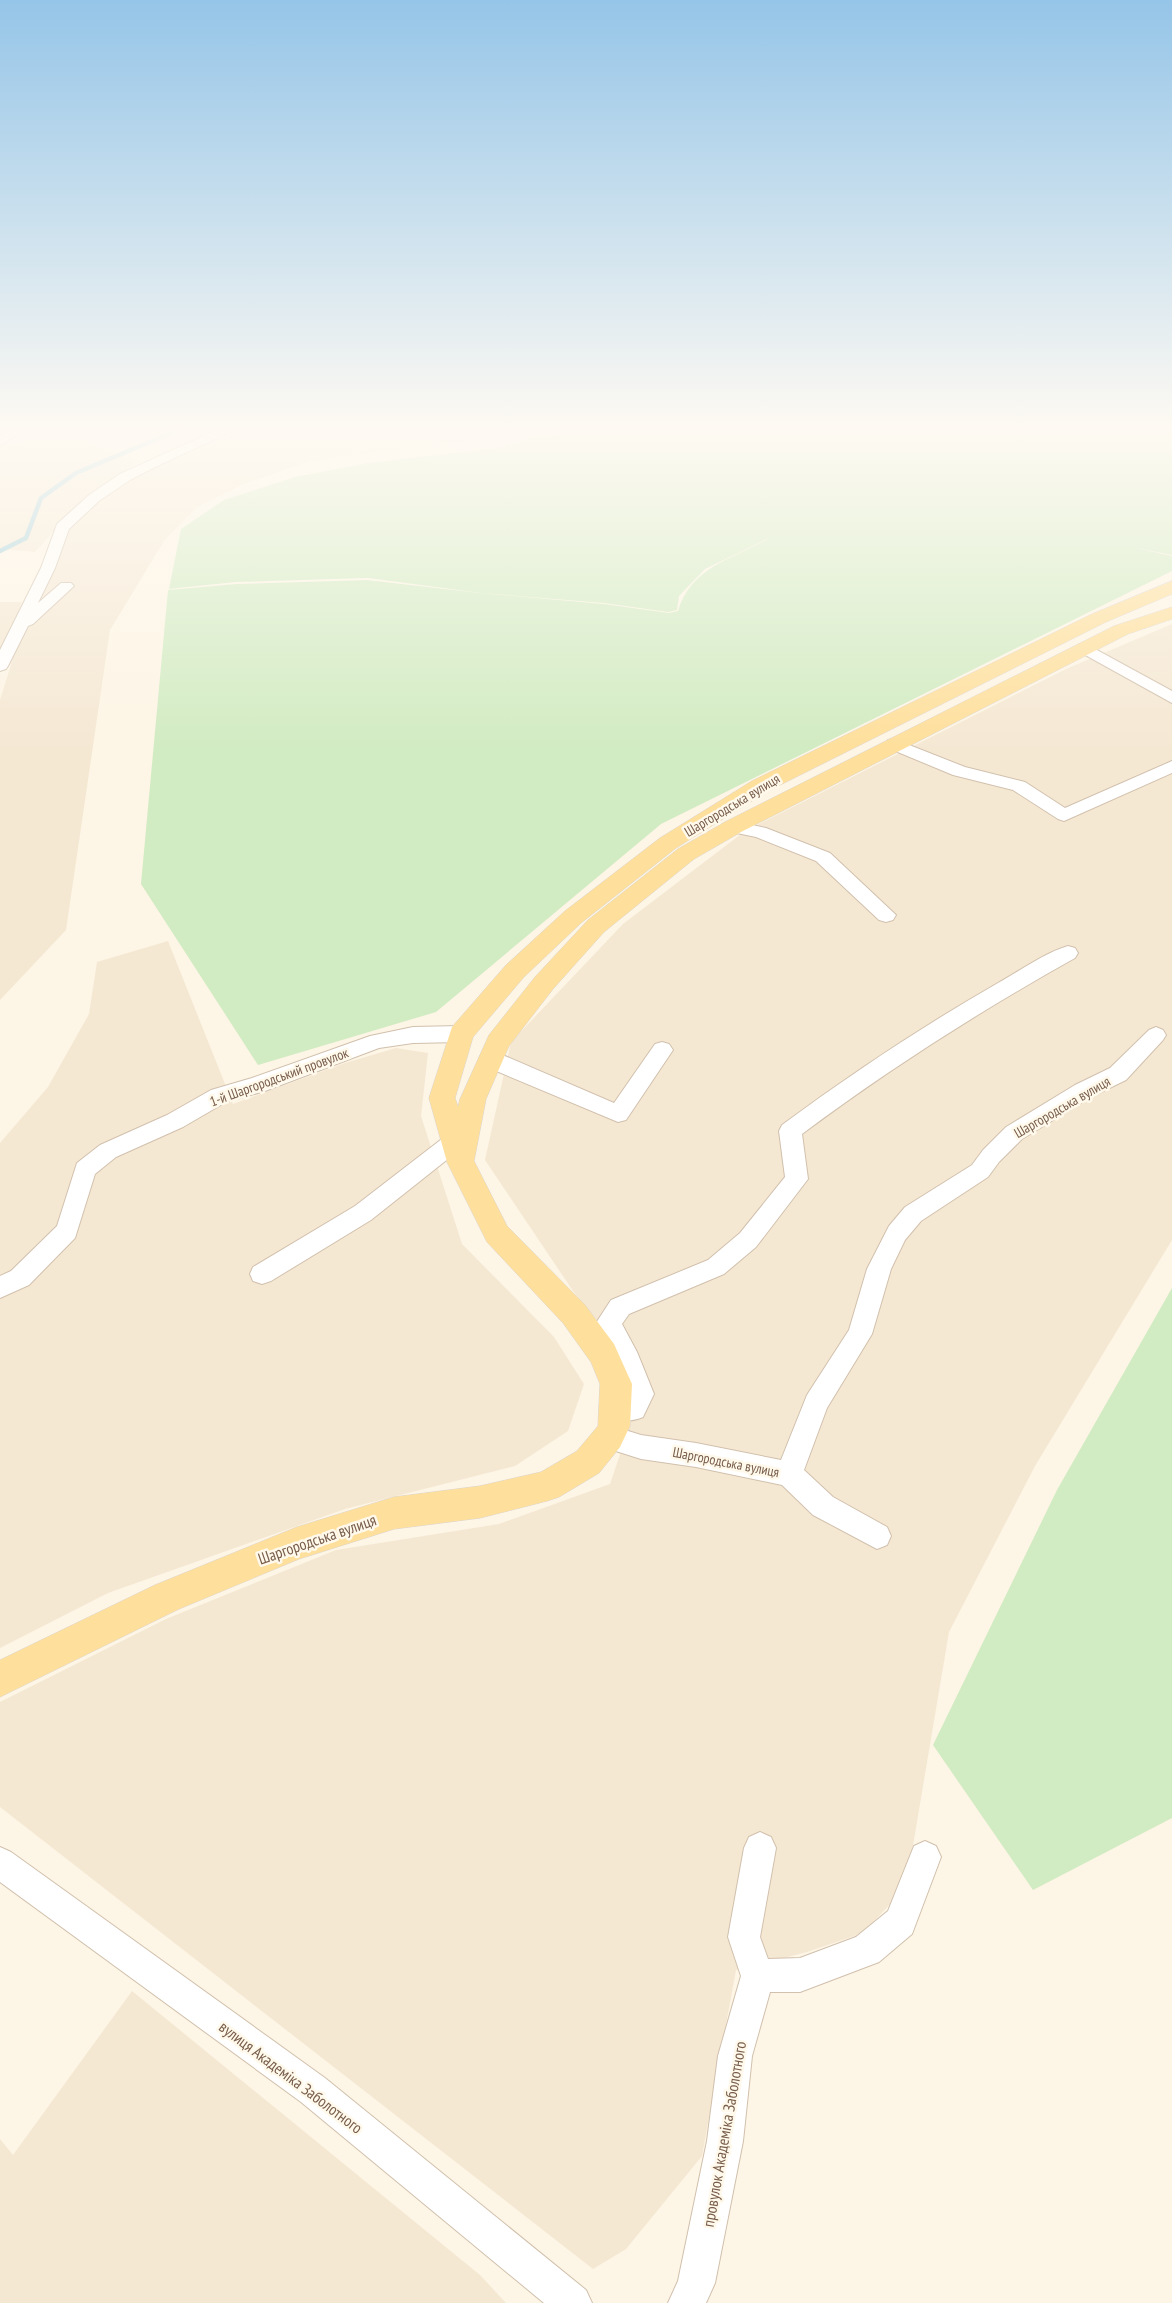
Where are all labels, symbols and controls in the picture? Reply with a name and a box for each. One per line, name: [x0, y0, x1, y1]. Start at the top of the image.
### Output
street label: Шаргородська вулиця: [681, 769, 783, 841]
street label: 1-й Шаргородський провулок: [207, 1043, 351, 1110]
street label: Шаргородська вулиця: [1011, 1072, 1113, 1142]
street label: Шаргородська вулиця: [671, 1443, 781, 1481]
street label: Шаргородська вулиця: [255, 1509, 379, 1569]
street label: вулиця Академіка Заболотного: [215, 2017, 367, 2138]
street label: провулок Академіка Заболотного: [698, 2040, 750, 2228]

